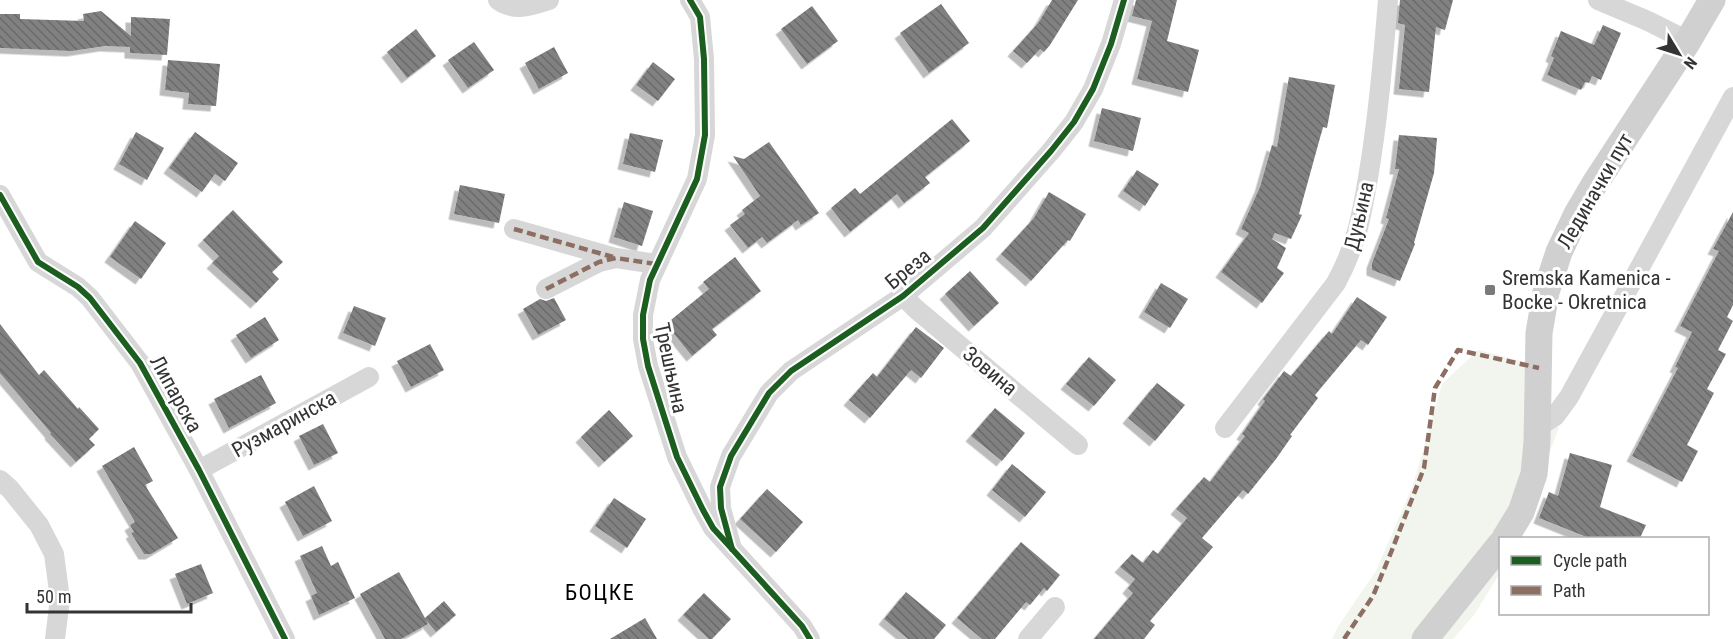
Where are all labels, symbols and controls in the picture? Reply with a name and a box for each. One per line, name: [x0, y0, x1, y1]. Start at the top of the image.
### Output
north arrow: [1649, 24, 1709, 84]
text: N: [1680, 53, 1701, 73]
street label: Лединачки пут: [1552, 129, 1638, 253]
street label: Дуњина: [1339, 179, 1379, 253]
street label: Бреза: [881, 244, 935, 294]
place label: Sremska Kamenica - Bocke - Okretnica: [1502, 266, 1671, 314]
marker: Sremska Kamenica - Bocke - Okretnica: [1483, 283, 1497, 297]
street label: Трешњина: [650, 321, 692, 415]
street label: Зовина: [958, 341, 1022, 401]
street label: Липарска: [145, 351, 207, 437]
street label: Рузмаринска: [228, 386, 340, 462]
legend: [1499, 537, 1709, 615]
text: Cycle path: [1553, 550, 1627, 571]
scale bar: [27, 576, 190, 614]
district label: БОЦКЕ: [565, 580, 635, 605]
text: Path: [1553, 580, 1586, 601]
text: 50 m: [36, 586, 71, 607]

